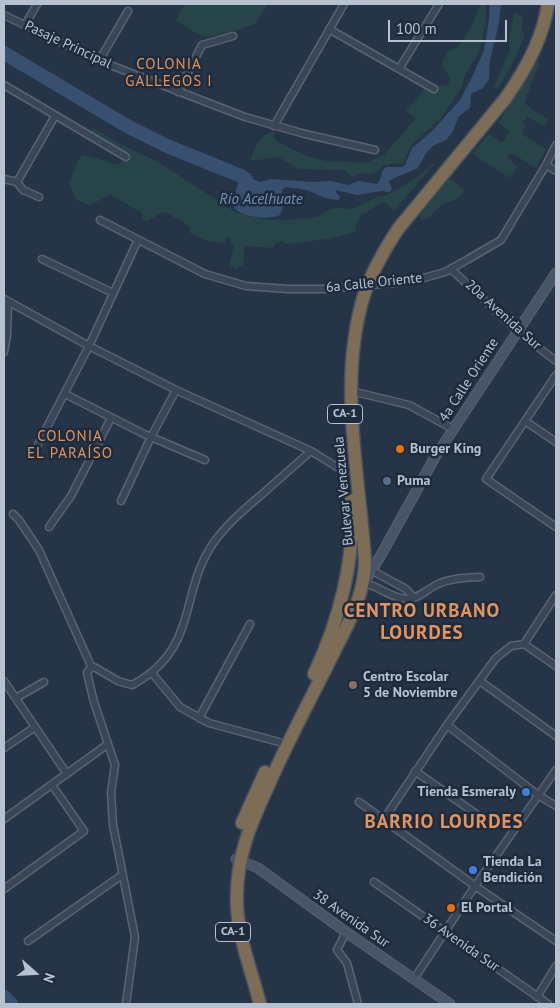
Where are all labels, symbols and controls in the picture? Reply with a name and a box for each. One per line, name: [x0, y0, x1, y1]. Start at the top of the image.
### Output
scale bar: [390, 10, 509, 42]
street label: Pasaje Principal: [22, 18, 114, 72]
text: 100 m: [396, 19, 437, 38]
district label: COLONIA GALLEGOS I: [124, 56, 214, 91]
water label: Río Acelhuate: [219, 191, 303, 209]
street label: 6a Calle Oriente: [325, 270, 423, 296]
street label: 20a Avenida Sur: [461, 276, 545, 354]
street label: 4a Calle Oriente: [436, 335, 502, 425]
road number: CA-1: [328, 404, 362, 424]
district label: COLONIA EL PARAÍSO: [26, 428, 114, 463]
street label: Bulevar Venezuela: [331, 436, 357, 546]
place label: Burger King: [410, 441, 481, 457]
marker: Burger King: [394, 443, 406, 455]
place label: Puma: [397, 473, 430, 489]
marker: Puma: [381, 475, 393, 487]
district label: CENTRO URBANO LOURDES: [342, 601, 502, 645]
place label: Centro Escolar 5 de Noviembre: [363, 669, 458, 702]
marker: Centro Escolar 5 de Noviembre: [347, 679, 359, 691]
place label: Tienda Esmeraly: [417, 784, 516, 800]
marker: Tienda Esmeraly: [520, 786, 532, 798]
district label: BARRIO LOURDES: [363, 812, 525, 834]
place label: Tienda La Bendición: [483, 854, 542, 886]
marker: Tienda La Bendición: [467, 864, 479, 876]
street label: 38 Avenida Sur: [309, 886, 393, 952]
place label: El Portal: [461, 900, 512, 916]
marker: El Portal: [445, 902, 457, 914]
street label: 36 Avenida Sur: [419, 910, 503, 976]
road number: CA-1: [216, 922, 250, 942]
north arrow: [10, 948, 60, 998]
text: N: [39, 971, 59, 985]

